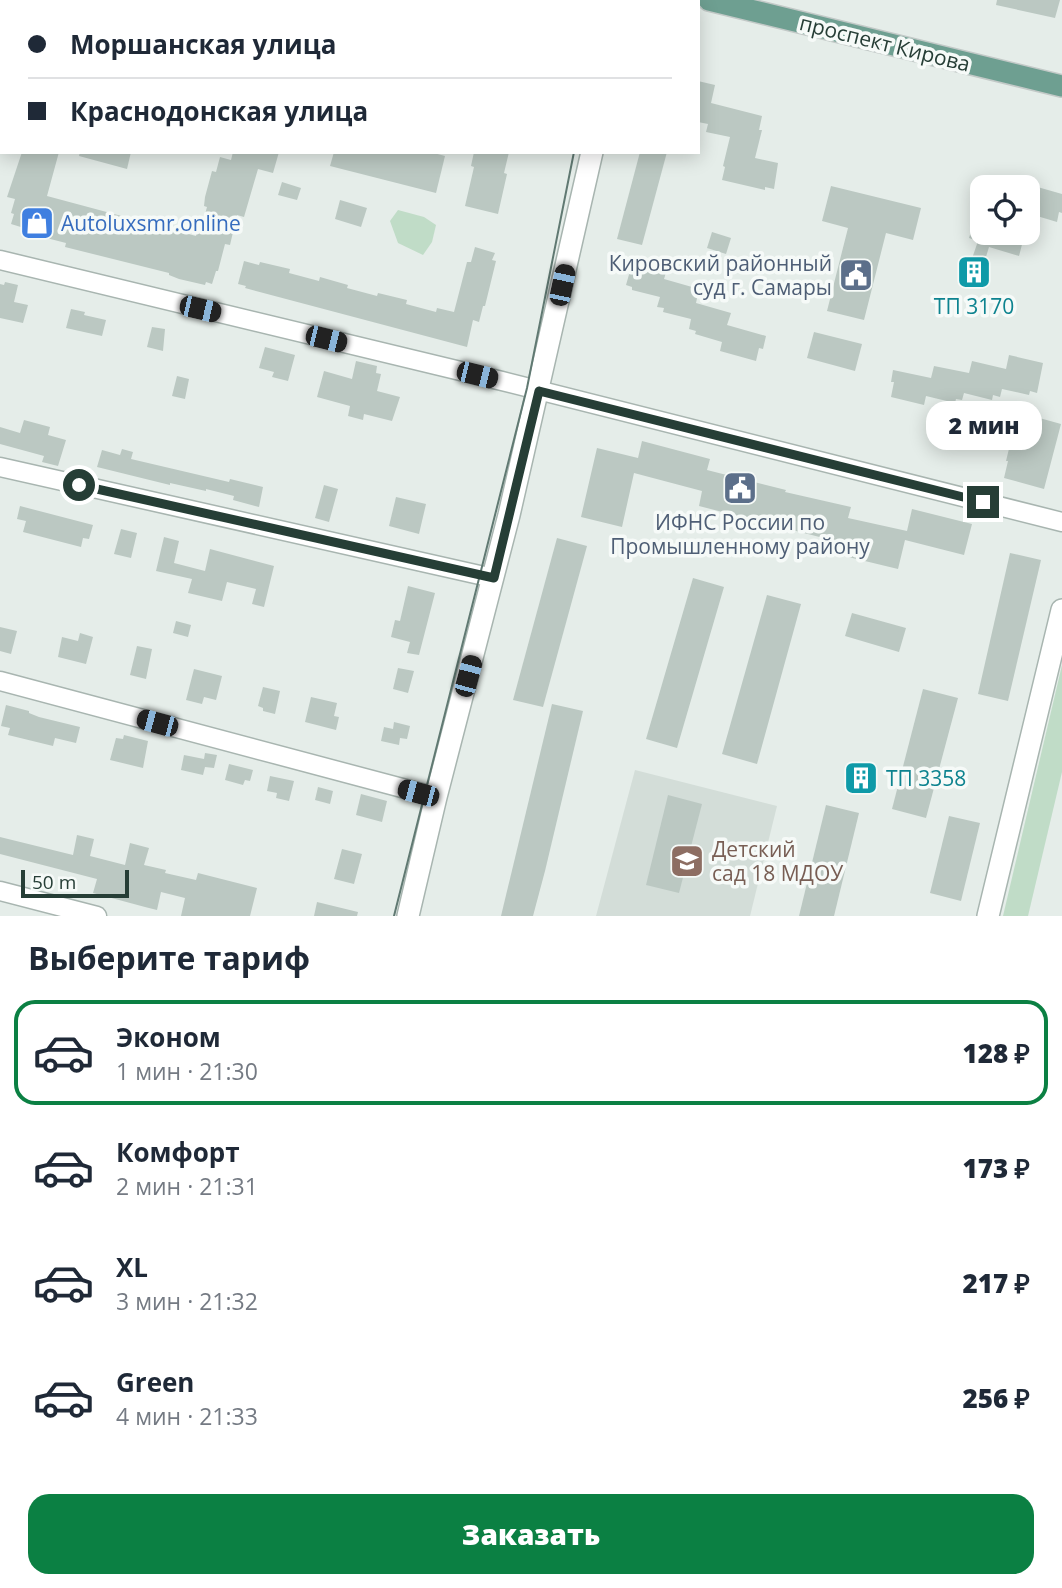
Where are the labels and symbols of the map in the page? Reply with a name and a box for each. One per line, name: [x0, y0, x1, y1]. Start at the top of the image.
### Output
street label: проспект Кирова: [797, 8, 973, 78]
shop icon: Autoluxsmr.online: [18, 204, 56, 242]
place label: Autoluxsmr.online: [61, 209, 241, 237]
place label: Кировский районный суд г. Самары: [609, 249, 832, 301]
building icon: ТП 3170: [955, 253, 993, 291]
public building icon: Кировский районный суд г. Самары: [837, 256, 875, 294]
car: [548, 262, 577, 308]
place label: ТП 3170: [934, 292, 1014, 320]
car: [178, 294, 223, 324]
car: [304, 324, 349, 354]
car: [455, 360, 500, 390]
callout: 2 мин: [925, 400, 1041, 449]
route start: [63, 469, 95, 501]
public building icon: ИФНС России по Промышленному району: [721, 469, 759, 507]
route end: [967, 486, 999, 518]
place label: ИФНС России по Промышленному району: [610, 508, 870, 560]
car: [453, 653, 484, 699]
car: [134, 707, 181, 739]
building icon: ТП 3358: [842, 759, 880, 797]
place label: ТП 3358: [886, 764, 966, 792]
car: [395, 777, 442, 809]
place label: Детский сад 18 МДОУ: [712, 835, 843, 887]
school or university icon: Детский сад 18 МДОУ: [668, 842, 706, 880]
scale bar: [21, 867, 130, 899]

